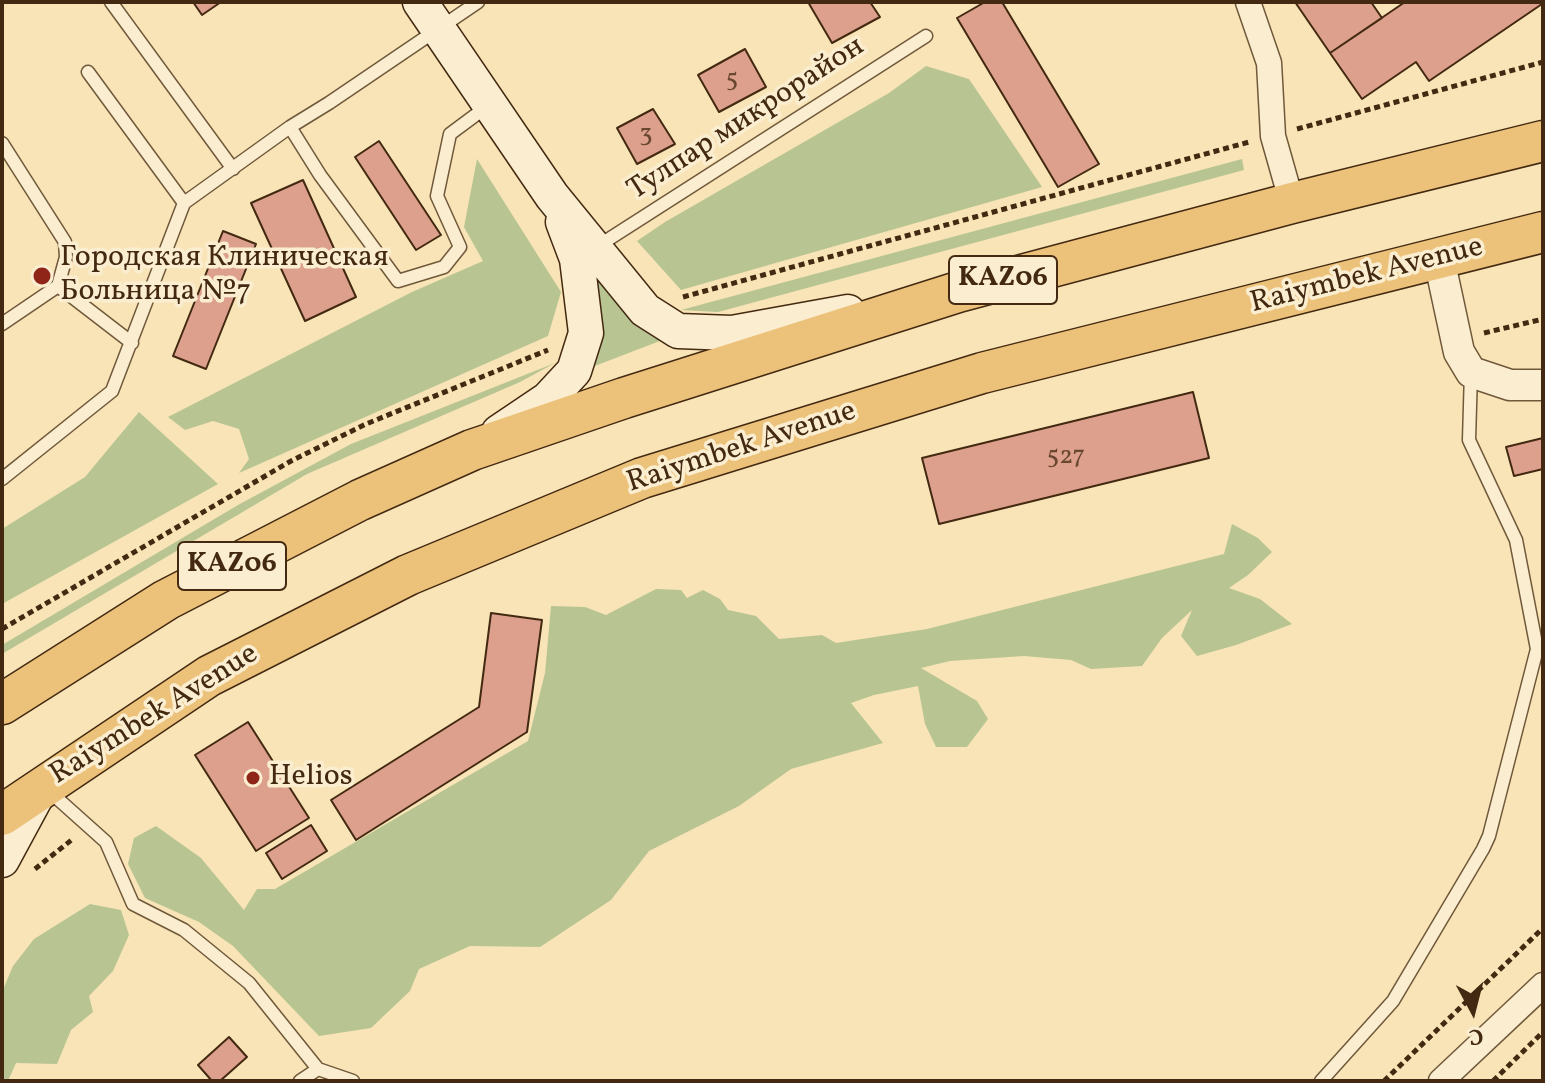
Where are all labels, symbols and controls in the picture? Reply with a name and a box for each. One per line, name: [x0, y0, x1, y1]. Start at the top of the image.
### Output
street label: Тулпар микрорайон: [622, 30, 872, 210]
house number: 5: [726, 65, 738, 97]
house number: 3: [639, 120, 653, 152]
street label: Raiymbek Avenue: [1247, 231, 1487, 323]
place label: Городская Клиническая Больница №7: [60, 241, 389, 312]
road number: KАZ06: [949, 256, 1057, 304]
marker: Городская Клиническая Больница №7: [31, 265, 53, 287]
street label: Raiymbek Avenue: [623, 395, 861, 503]
house number: 527: [1047, 442, 1085, 474]
road number: KАZ06: [178, 542, 286, 590]
street label: Raiymbek Avenue: [44, 638, 266, 794]
place label: Helios: [269, 760, 353, 796]
marker: Helios: [244, 769, 262, 787]
north arrow: [1433, 971, 1513, 1051]
text: С: [1467, 1019, 1485, 1052]

